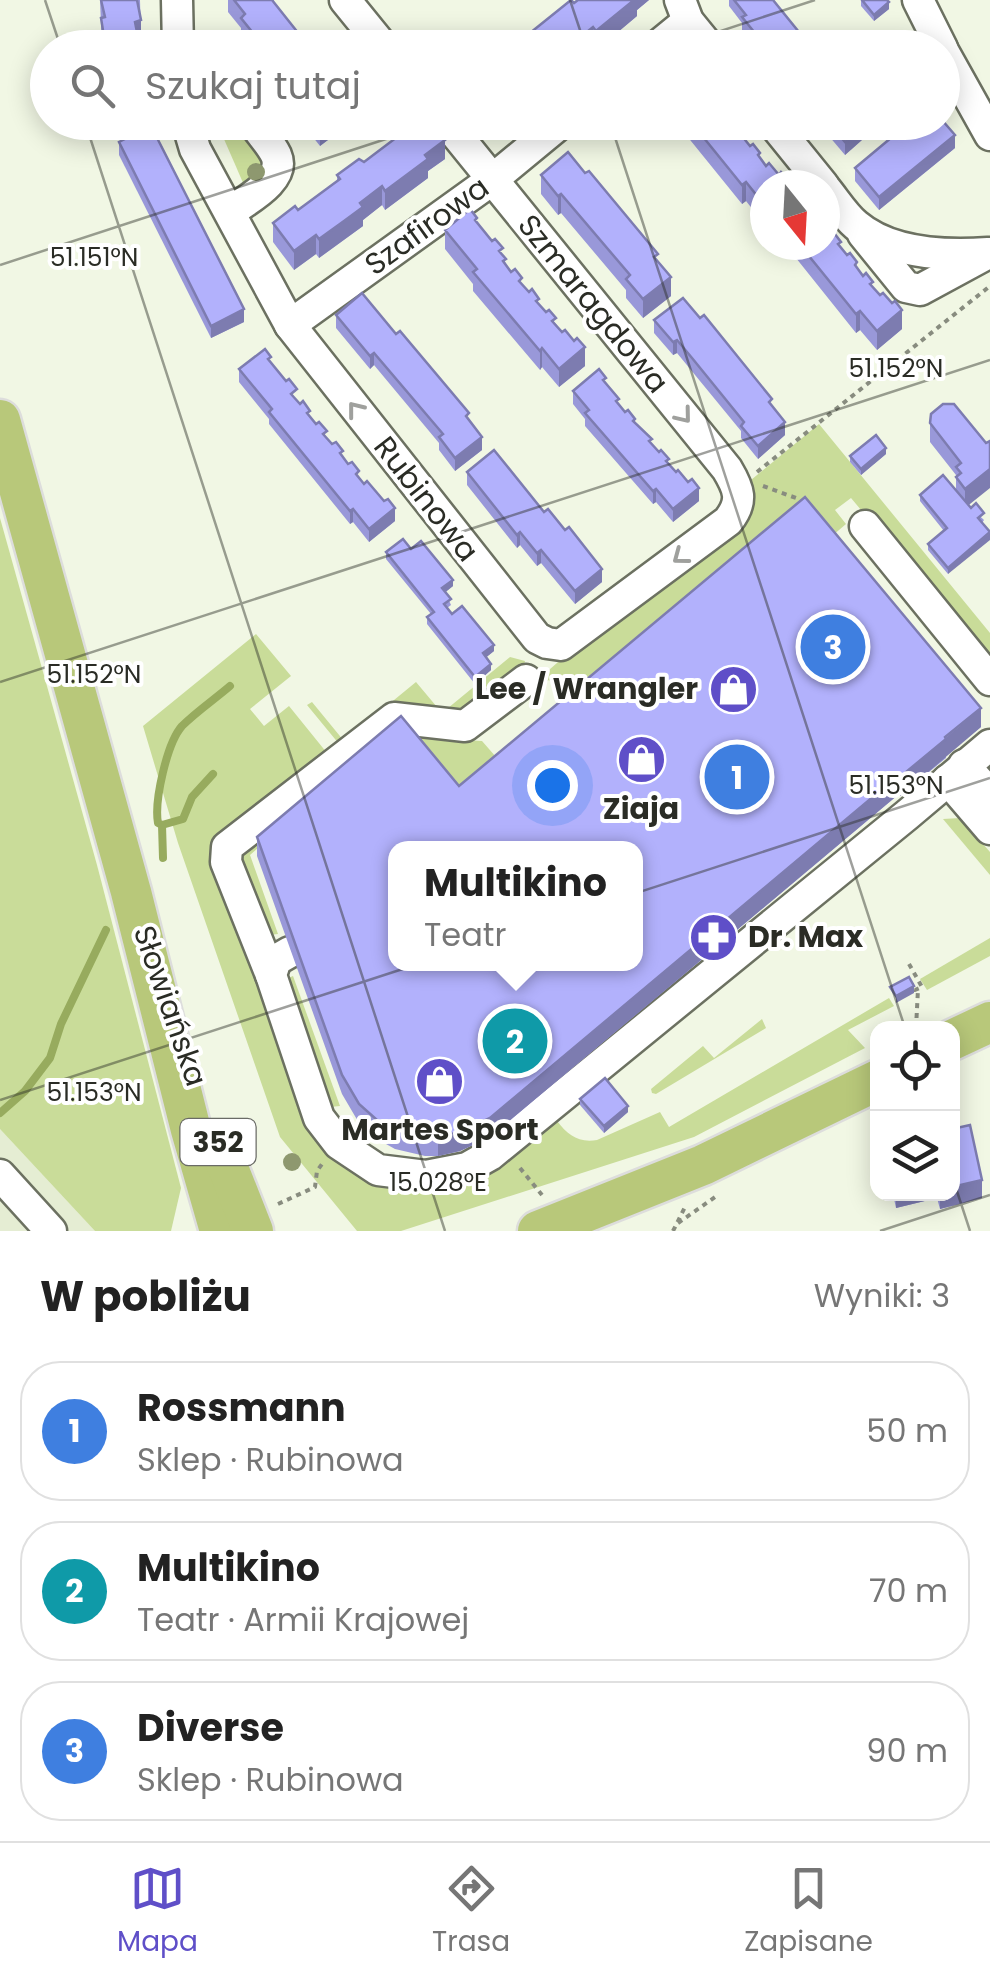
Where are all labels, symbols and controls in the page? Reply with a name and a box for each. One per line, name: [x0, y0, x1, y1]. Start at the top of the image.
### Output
search box: [30, 30, 960, 140]
icon: search: [65, 58, 120, 113]
text: Szukaj tutaj: [145, 59, 361, 112]
street label: Szafirowa: [356, 166, 498, 285]
north arrow: [750, 170, 840, 260]
street label: Szmaragdowa: [508, 205, 679, 402]
text: 51.151°N: [50, 240, 138, 275]
text: 51.152°N: [849, 351, 943, 386]
one-way arrow: [349, 403, 367, 421]
one-way arrow: [672, 404, 690, 422]
street label: Rubinowa: [364, 427, 489, 570]
one-way arrow: [672, 544, 691, 563]
pin: 3: [800, 610, 866, 684]
text: 51.152°N: [47, 657, 141, 692]
shop icon: Lee / Wrangler: [707, 663, 759, 715]
place label: Lee / Wrangler: [475, 667, 698, 710]
shop icon: Ziaja: [615, 734, 667, 786]
pin: 1: [704, 740, 770, 814]
your location: [527, 760, 578, 811]
text: 51.153°N: [848, 768, 944, 803]
place label: Ziaja: [603, 787, 679, 830]
popup: [388, 841, 643, 971]
text: Multikino: [424, 856, 607, 909]
pharmacy icon: Dr. Max: [687, 911, 739, 963]
text: Teatr: [424, 912, 506, 957]
place label: Dr. Max: [748, 915, 863, 958]
street label: Słowiańska: [123, 920, 218, 1092]
pin: 2: [482, 1004, 548, 1078]
map controls: [870, 1021, 960, 1201]
button: locate: [870, 1021, 960, 1111]
shop icon: Martes Sport: [414, 1055, 466, 1107]
text: 51.153°N: [46, 1075, 142, 1110]
place label: Martes Sport: [341, 1108, 539, 1151]
button: layers: [870, 1111, 960, 1201]
road number: 352: [180, 1119, 256, 1165]
text: 15.028°E: [389, 1165, 487, 1200]
text: W pobliżu: [40, 1267, 251, 1326]
text: Wyniki: 3: [814, 1273, 950, 1318]
text: Rossmann: [137, 1381, 346, 1434]
text: 1: [68, 1408, 81, 1453]
text: 50 m: [866, 1408, 948, 1453]
text: Sklep · Rubinowa: [137, 1437, 404, 1482]
text: Multikino: [137, 1541, 320, 1594]
text: 2: [65, 1568, 84, 1613]
text: 70 m: [869, 1568, 948, 1613]
text: Teatr · Armii Krajowej: [137, 1597, 469, 1642]
text: Diverse: [137, 1701, 284, 1754]
text: 3: [65, 1728, 84, 1773]
text: 90 m: [866, 1728, 948, 1773]
text: Sklep · Rubinowa: [137, 1757, 404, 1802]
tab: Mapa: [117, 1861, 198, 1963]
tab: Trasa: [432, 1861, 510, 1963]
tab: Zapisane: [744, 1861, 873, 1963]

